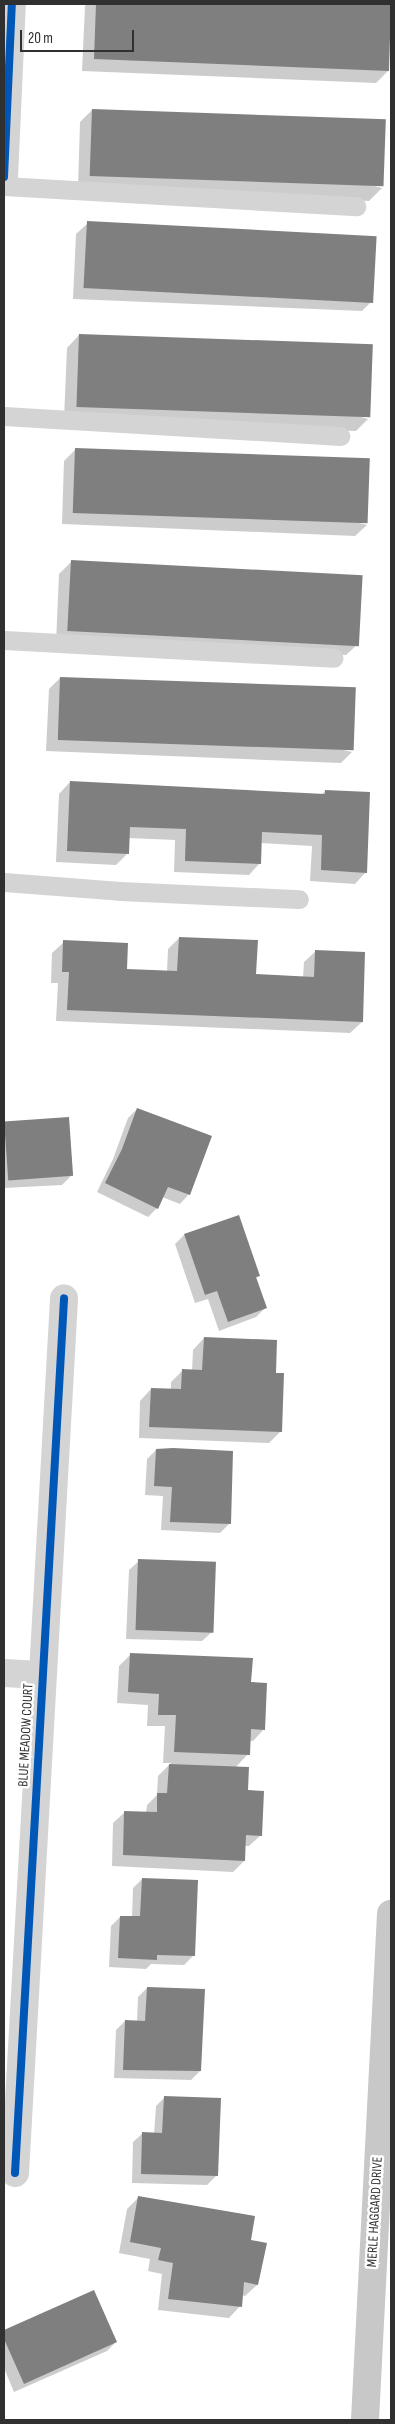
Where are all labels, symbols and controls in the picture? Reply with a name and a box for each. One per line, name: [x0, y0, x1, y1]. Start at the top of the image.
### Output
scale bar: [22, 20, 136, 52]
text: 20 m: [28, 29, 53, 48]
street label: BLUE MEADOW COURT: [15, 1683, 37, 1787]
street label: MERLE HAGGARD DRIVE: [364, 2156, 386, 2268]

